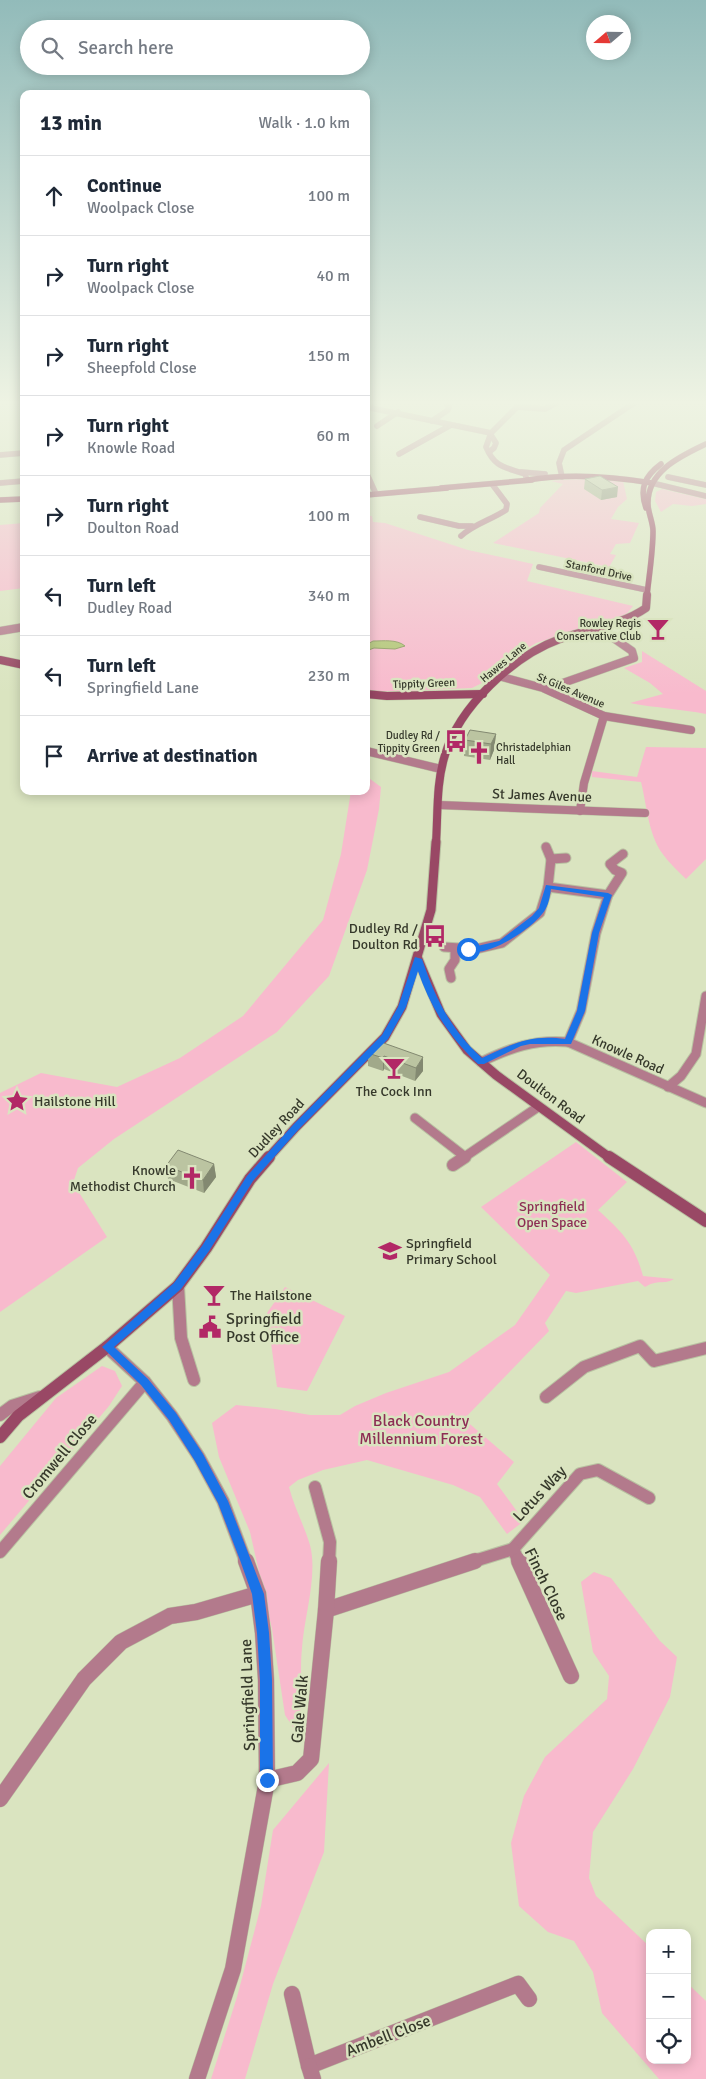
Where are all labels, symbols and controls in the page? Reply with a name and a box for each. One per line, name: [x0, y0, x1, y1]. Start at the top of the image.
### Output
north arrow: [586, 15, 631, 60]
search box: [20, 20, 370, 75]
icon: search: [38, 34, 66, 62]
text: Search here: [78, 36, 174, 60]
text: 13 min: [40, 110, 102, 136]
text: Walk · 1.0 km: [258, 113, 350, 133]
text: Continue: [87, 174, 162, 198]
icon: ahead: [40, 182, 68, 210]
text: 100 m: [308, 186, 350, 206]
text: Woolpack Close: [87, 198, 194, 218]
text: Turn right: [87, 254, 169, 278]
icon: right: [40, 262, 68, 290]
text: 40 m: [316, 266, 350, 286]
text: Woolpack Close: [87, 278, 194, 298]
text: Turn right: [87, 334, 169, 358]
icon: right: [40, 342, 68, 370]
text: 150 m: [308, 346, 350, 366]
text: Sheepfold Close: [87, 358, 197, 378]
text: Turn right: [87, 414, 169, 438]
icon: right: [40, 422, 68, 450]
text: 60 m: [316, 426, 350, 446]
text: Knowle Road: [87, 438, 175, 458]
text: Turn right: [87, 494, 169, 518]
icon: right: [40, 502, 68, 530]
text: 100 m: [308, 506, 350, 526]
text: Doulton Road: [87, 518, 179, 538]
street label: Stanford Drive: [564, 557, 633, 584]
text: Turn left: [87, 574, 156, 598]
icon: left: [40, 582, 68, 610]
text: 340 m: [308, 586, 350, 606]
text: Dudley Road: [87, 598, 172, 618]
bar icon: Rowley Regis Conservative Club: [645, 616, 671, 642]
place label: Rowley Regis Conservative Club: [556, 617, 641, 643]
street label: Hawes Lane: [478, 639, 529, 685]
text: Turn left: [87, 654, 156, 678]
icon: left: [40, 662, 68, 690]
text: 230 m: [308, 666, 350, 686]
street label: St Giles Avenue: [535, 670, 607, 711]
street label: Tippity Green: [393, 676, 455, 691]
text: Springfield Lane: [87, 678, 199, 698]
bus stop icon: Dudley Rd / Tippity Green: [443, 728, 469, 754]
place label: Dudley Rd / Tippity Green: [378, 729, 440, 755]
church icon: Christadelphian Hall: [466, 740, 492, 766]
place label: Christadelphian Hall: [496, 741, 571, 767]
icon: arrive: [40, 742, 68, 770]
text: Arrive at destination: [87, 744, 258, 768]
street label: St James Avenue: [492, 785, 592, 806]
place label: Dudley Rd / Doulton Rd: [349, 920, 418, 953]
bus stop icon: Dudley Rd / Doulton Rd: [422, 923, 448, 949]
route start: [457, 938, 480, 961]
street label: Knowle Road: [589, 1031, 667, 1078]
bar icon: The Cock Inn: [381, 1055, 407, 1081]
street label: Doulton Road: [513, 1065, 588, 1127]
place label: The Cock Inn: [356, 1083, 432, 1100]
place icon: Hailstone Hill: [4, 1088, 30, 1114]
place label: Hailstone Hill: [34, 1093, 116, 1110]
street label: Dudley Road: [245, 1095, 308, 1161]
place label: Knowle Methodist Church: [70, 1162, 176, 1195]
church icon: Knowle Methodist Church: [179, 1165, 205, 1191]
park label: Springfield Open Space: [517, 1198, 587, 1231]
place label: Springfield Primary School: [406, 1235, 497, 1268]
school or university icon: Springfield Primary School: [377, 1238, 403, 1264]
bar icon: The Hailstone: [201, 1282, 227, 1308]
place label: The Hailstone: [230, 1287, 312, 1304]
place label: Springfield Post Office: [226, 1309, 301, 1347]
public building icon: Springfield Post Office: [197, 1314, 223, 1340]
street label: Cromwell Close: [18, 1410, 101, 1504]
park label: Black Country Millennium Forest: [359, 1411, 483, 1449]
street label: Lotus Way: [509, 1461, 571, 1526]
street label: Finch Close: [520, 1545, 572, 1624]
street label: Springfield Lane: [236, 1639, 260, 1751]
street label: Gale Walk: [287, 1674, 313, 1744]
route end: [256, 1769, 279, 1792]
map controls: [646, 1929, 691, 2064]
button: +: [646, 1929, 691, 1974]
button: −: [646, 1974, 691, 2019]
street label: Ambell Close: [343, 2011, 434, 2061]
button: locate: [646, 2019, 691, 2064]

